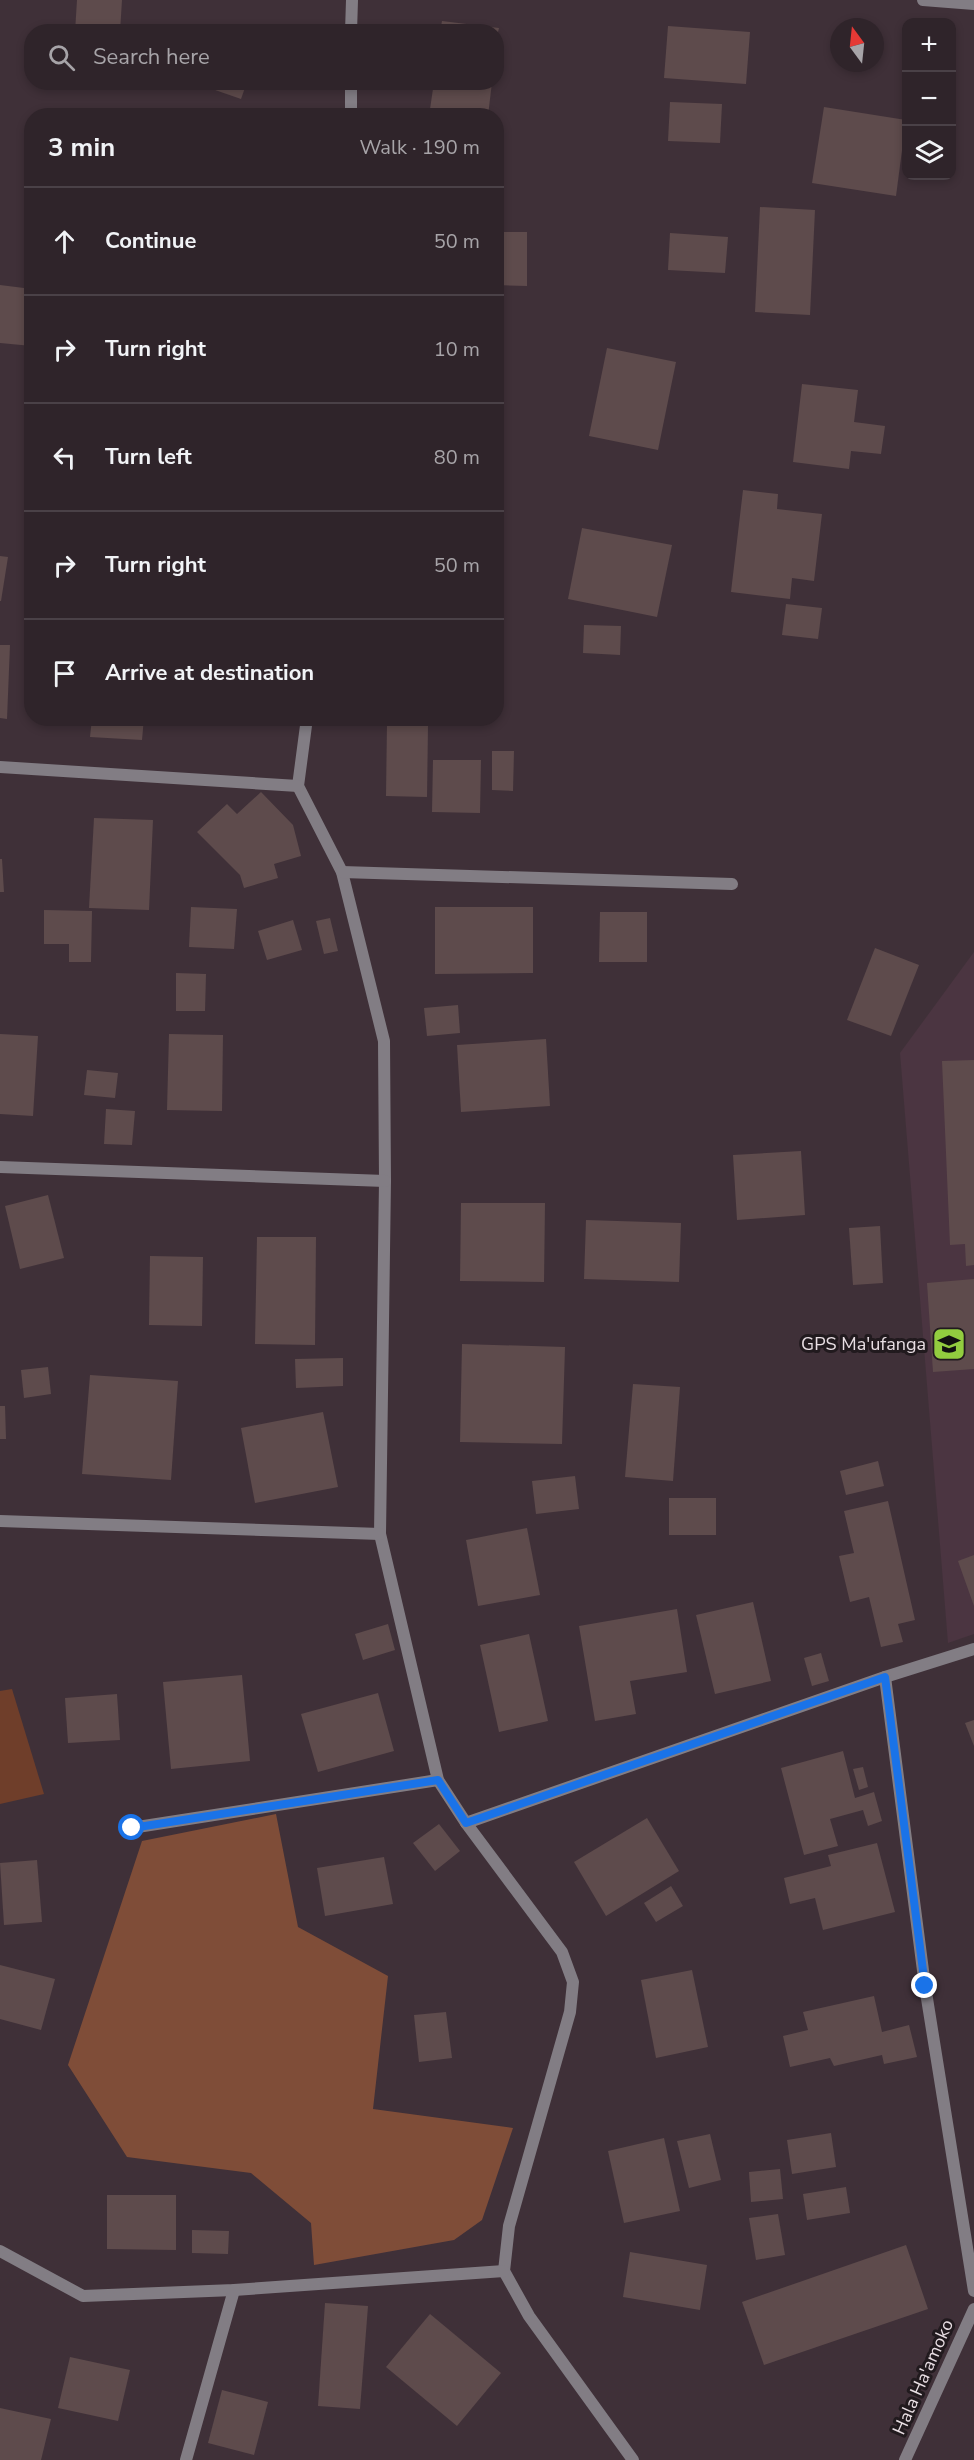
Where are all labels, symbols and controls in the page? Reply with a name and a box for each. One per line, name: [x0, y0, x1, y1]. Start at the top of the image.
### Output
north arrow: [830, 18, 884, 72]
map controls: [902, 18, 956, 180]
button: +: [902, 18, 956, 72]
search box: [24, 24, 504, 90]
icon: search: [45, 41, 78, 74]
text: Search here: [93, 42, 210, 72]
button: −: [902, 72, 956, 126]
button: layers: [902, 126, 956, 180]
text: 3 min: [48, 130, 115, 165]
text: Walk · 190 m: [360, 134, 480, 161]
icon: ahead: [48, 225, 81, 258]
text: Continue: [105, 226, 196, 256]
text: 50 m: [434, 228, 480, 255]
icon: right: [48, 333, 81, 366]
text: Turn right: [105, 334, 206, 364]
text: 10 m: [434, 336, 480, 363]
icon: left: [48, 441, 81, 474]
text: Turn left: [105, 442, 192, 472]
text: 80 m: [434, 444, 480, 471]
icon: right: [48, 549, 81, 582]
text: Turn right: [105, 550, 206, 580]
text: 50 m: [434, 552, 480, 579]
icon: arrive: [48, 657, 81, 690]
text: Arrive at destination: [105, 658, 314, 688]
school or university icon: GPS Ma'ufanga: [931, 1326, 967, 1362]
place label: GPS Ma'ufanga: [801, 1332, 926, 1356]
route start: [118, 1814, 144, 1840]
route end: [911, 1972, 937, 1998]
street label: Hala Ha'amoko: [887, 2316, 959, 2438]

